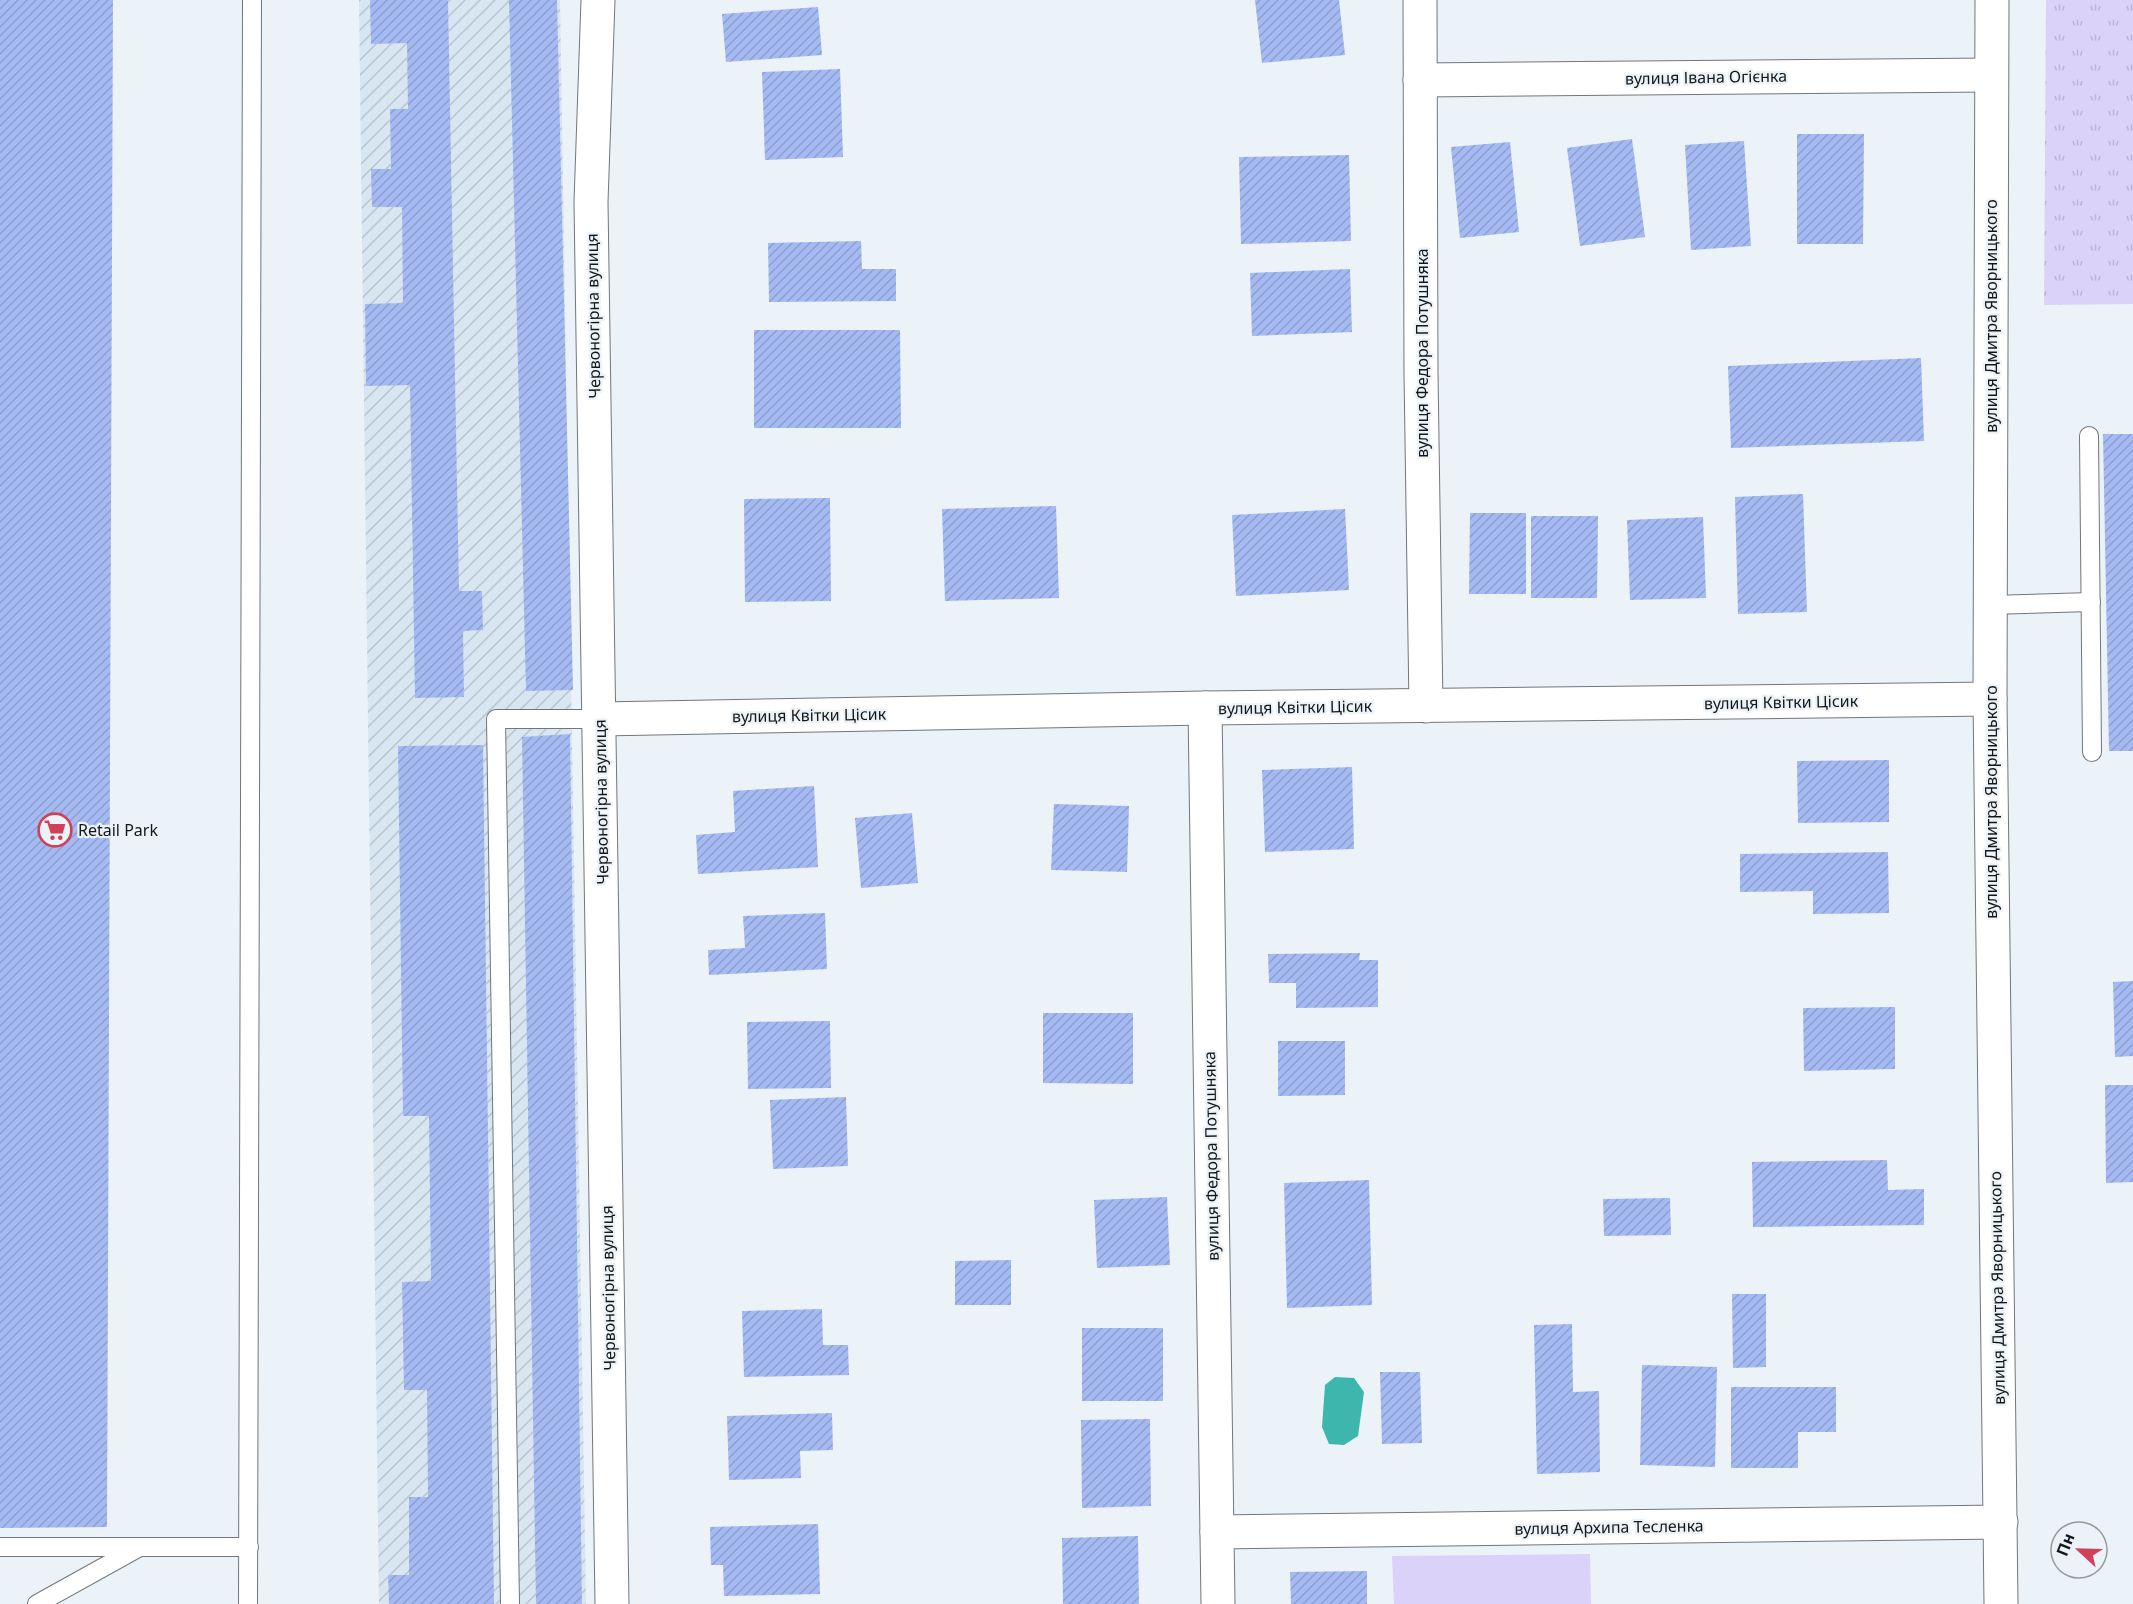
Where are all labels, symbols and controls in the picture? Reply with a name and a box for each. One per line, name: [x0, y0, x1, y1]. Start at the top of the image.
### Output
street label: вулиця Івана Огієнка: [1625, 65, 1787, 89]
street label: вулиця Дмитра Яворницького: [1980, 199, 2002, 433]
street label: Червоногірна вулиця: [581, 233, 605, 399]
street label: вулиця Федора Потушняка: [1411, 248, 1433, 458]
street label: вулиця Дмитра Яворницького: [1980, 685, 2002, 919]
street label: вулиця Квітки Цісик: [1704, 690, 1859, 714]
street label: вулиця Квітки Цісик: [1218, 695, 1373, 719]
street label: вулиця Квітки Цісик: [732, 703, 887, 727]
street label: Червоногірна вулиця: [589, 719, 613, 885]
supermarket icon: Retail Park: [37, 812, 73, 848]
place label: Retail Park: [78, 819, 158, 841]
street label: вулиця Федора Потушняка: [1198, 1051, 1224, 1261]
street label: вулиця Дмитра Яворницького: [1984, 1171, 2010, 1405]
street label: Червоногірна вулиця: [596, 1205, 620, 1371]
street label: вулиця Архипа Тесленка: [1514, 1514, 1704, 1540]
north arrow: [2049, 1520, 2109, 1580]
text: Пн: [2051, 1530, 2080, 1559]

